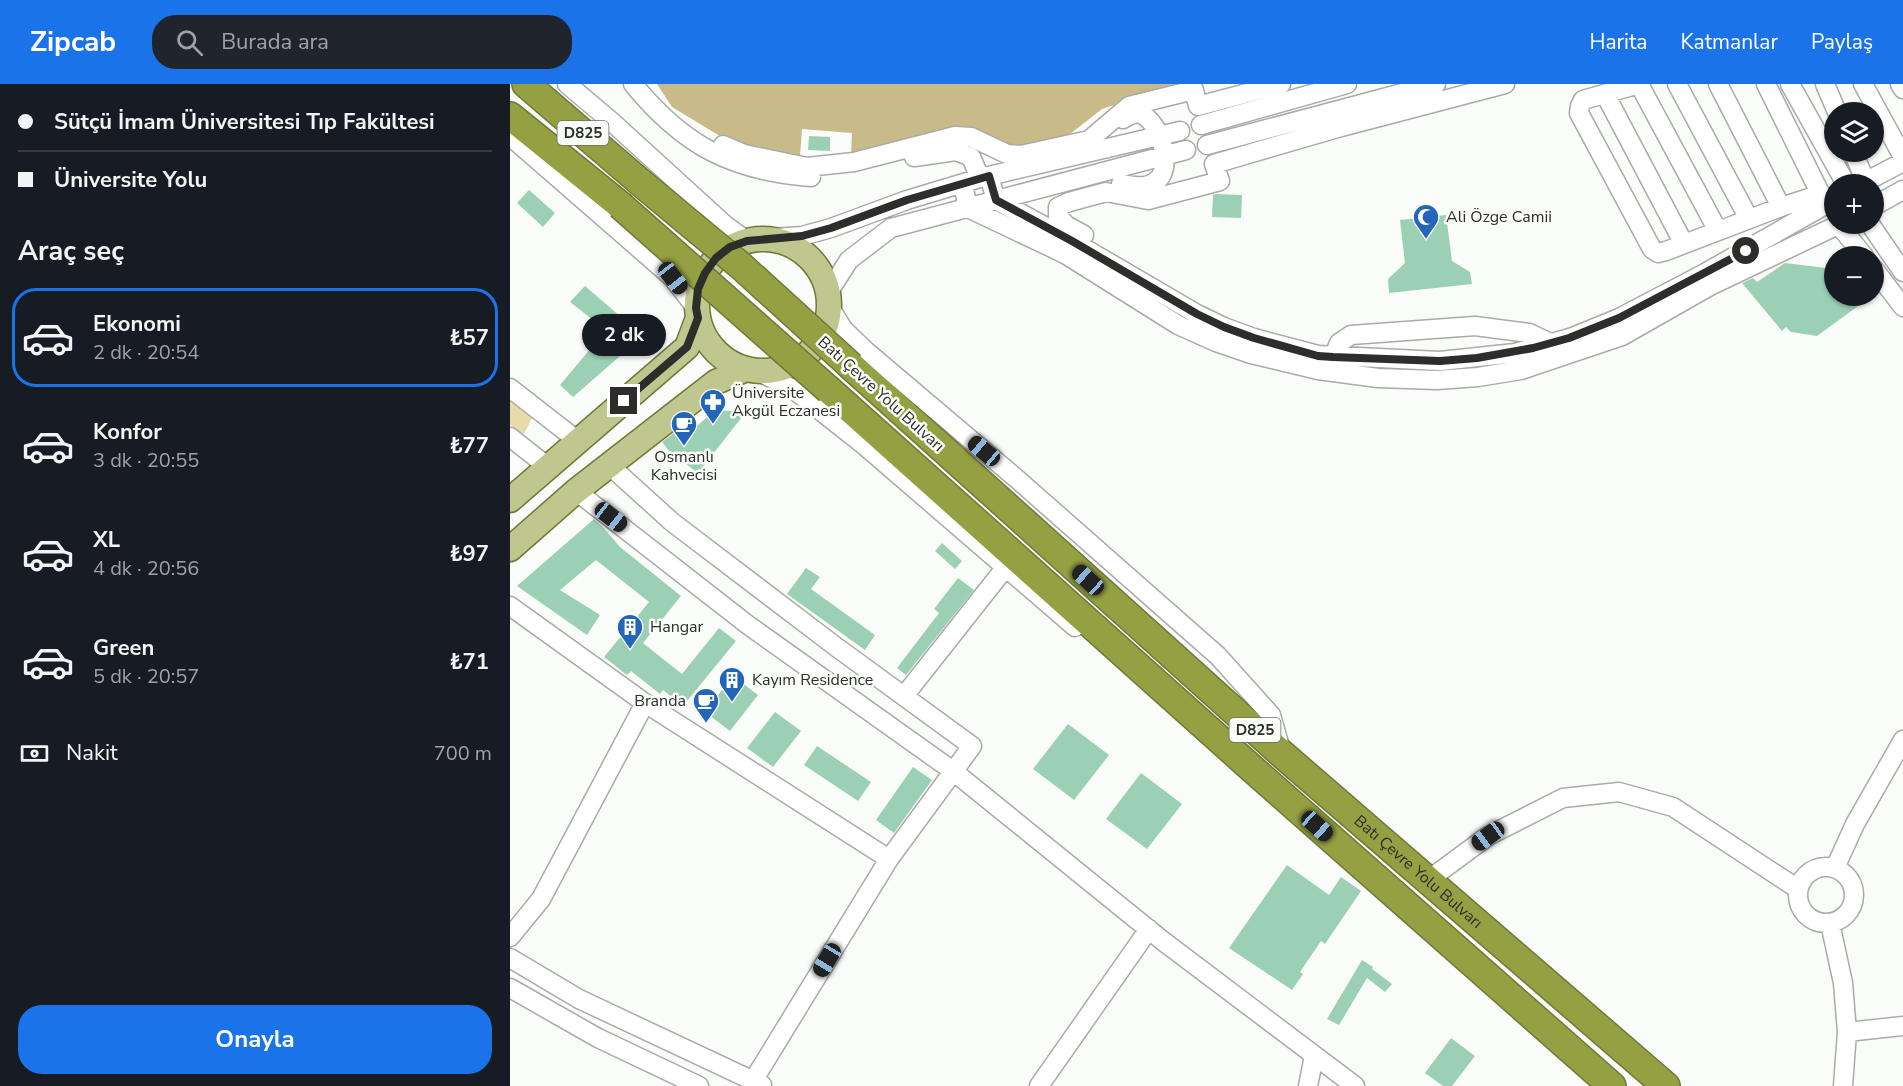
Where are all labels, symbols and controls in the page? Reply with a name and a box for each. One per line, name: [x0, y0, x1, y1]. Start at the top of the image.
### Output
search box: [152, 15, 572, 69]
text: Zipcab: [30, 23, 116, 61]
icon: search: [173, 26, 206, 59]
text: Burada ara: [221, 27, 329, 57]
text: Harita: [1589, 28, 1647, 56]
text: Katmanlar: [1680, 28, 1778, 56]
text: Paylaş: [1811, 28, 1873, 56]
map controls: [1824, 102, 1884, 306]
button: layers: [1824, 102, 1884, 162]
text: Sütçü İmam Üniversitesi Tıp Fakültesi: [54, 107, 435, 137]
road number: D825: [558, 121, 608, 145]
text: Üniversite Yolu: [54, 165, 207, 195]
button: +: [1824, 174, 1884, 234]
mosque icon: Ali Özge Camii: [1411, 202, 1441, 240]
place label: Ali Özge Camii: [1446, 206, 1552, 228]
text: Araç seç: [18, 233, 124, 270]
route start: [1732, 237, 1759, 264]
button: −: [1824, 246, 1884, 306]
car: [655, 258, 691, 298]
text: Ekonomi: [93, 309, 181, 339]
icon: car: [21, 311, 75, 365]
callout: 2 dk: [582, 314, 666, 356]
text: 2 dk: [604, 321, 644, 348]
text: ₺57: [449, 323, 489, 353]
street label: Batı Çevre Yolu Bulvarı: [813, 331, 949, 457]
text: 2 dk · 20:54: [93, 339, 199, 366]
place label: Üniversite Akgül Eczanesi: [732, 382, 840, 422]
route end: [610, 387, 637, 414]
pharmacy icon: Üniversite Akgül Eczanesi: [698, 387, 728, 425]
cafe icon: Osmanlı Kahvecisi: [669, 409, 699, 447]
text: Konfor: [93, 417, 162, 447]
icon: car: [21, 419, 75, 473]
text: ₺77: [449, 431, 489, 461]
car: [964, 433, 1004, 469]
place label: Osmanlı Kahvecisi: [651, 446, 717, 486]
text: 3 dk · 20:55: [93, 447, 199, 474]
car: [591, 499, 631, 535]
text: XL: [93, 525, 120, 555]
icon: car: [21, 527, 75, 581]
text: ₺97: [449, 539, 489, 569]
text: 4 dk · 20:56: [93, 555, 199, 582]
car: [1069, 561, 1107, 599]
building icon: Hangar: [615, 612, 645, 650]
place label: Hangar: [650, 616, 704, 638]
text: Green: [93, 633, 154, 663]
icon: car: [21, 635, 75, 689]
text: ₺71: [449, 647, 489, 677]
text: 5 dk · 20:57: [93, 663, 199, 690]
building icon: Kayım Residence: [717, 665, 747, 703]
place label: Kayım Residence: [752, 669, 873, 691]
cafe icon: Branda: [691, 686, 721, 724]
place label: Branda: [634, 690, 686, 712]
road number: D825: [1230, 718, 1281, 742]
icon: cash: [18, 737, 51, 770]
text: Nakit: [66, 738, 118, 768]
text: 700 m: [434, 740, 492, 767]
car: [1298, 807, 1336, 845]
street label: Batı Çevre Yolu Bulvarı: [1349, 810, 1487, 934]
car: [1468, 818, 1508, 854]
car: [810, 940, 844, 980]
button: Onayla: [18, 1005, 492, 1074]

